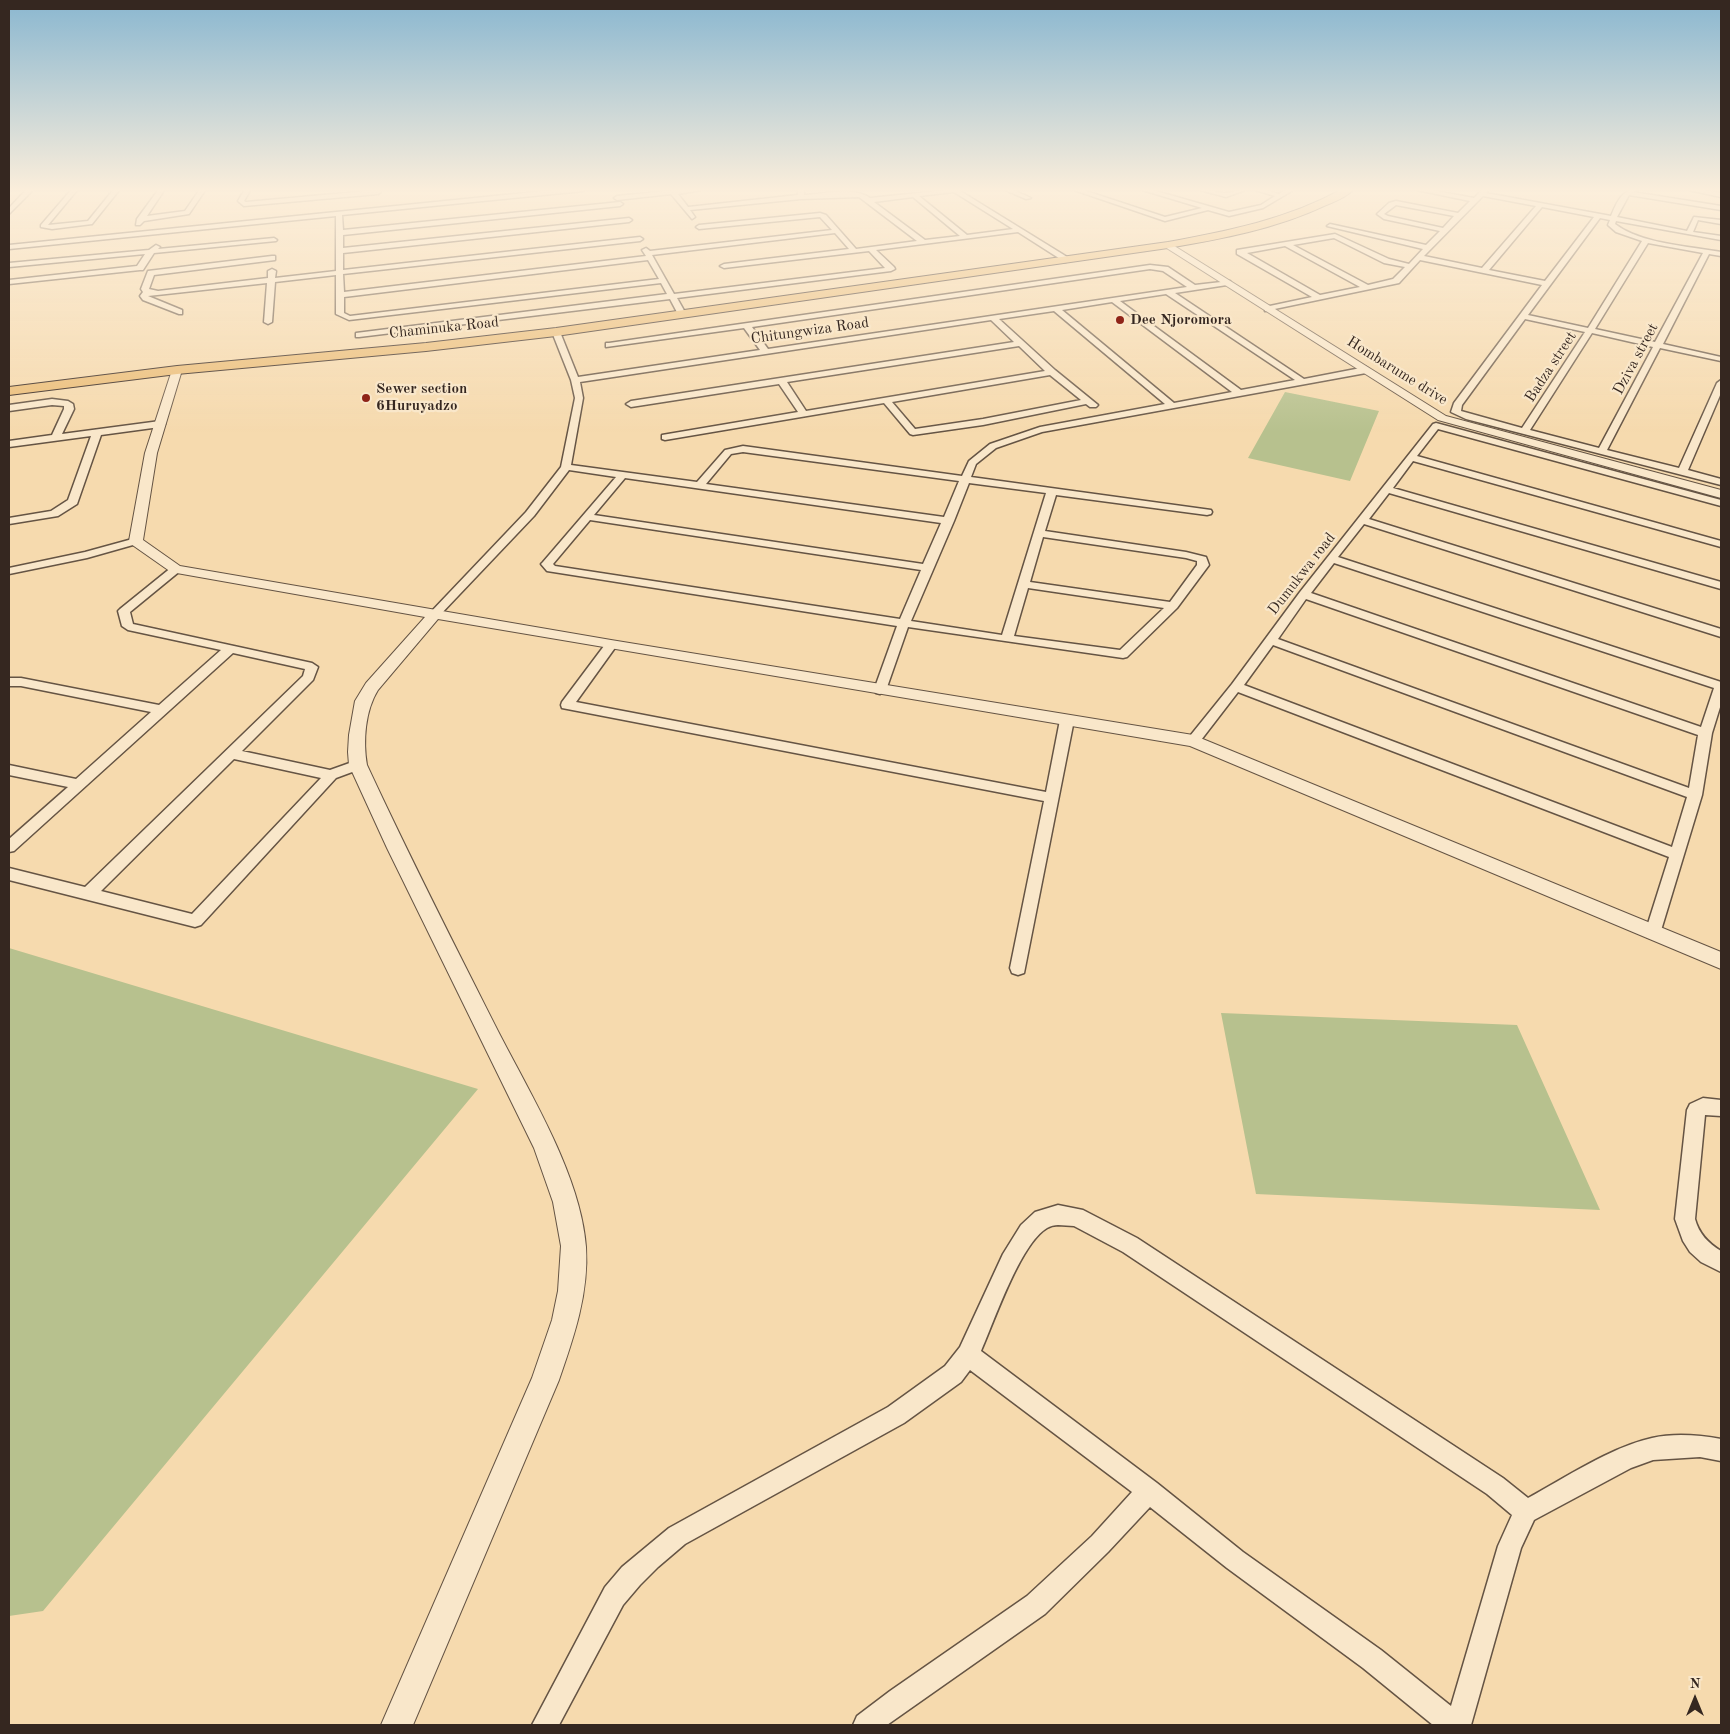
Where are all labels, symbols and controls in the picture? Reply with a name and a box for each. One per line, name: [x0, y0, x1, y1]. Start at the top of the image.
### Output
place label: Dee Njoromora: [1130, 311, 1232, 329]
street label: Chaminuka Road: [388, 313, 500, 343]
street label: Chitungwiza Road: [750, 314, 870, 348]
marker: Dee Njoromora: [1114, 314, 1126, 326]
street label: Dziva street: [1610, 320, 1662, 398]
street label: Badza street: [1521, 328, 1581, 406]
street label: Hombarume drive: [1343, 333, 1451, 409]
place label: Sewer section 6Huruyadzo: [376, 380, 467, 415]
marker: Sewer section 6Huruyadzo: [360, 392, 372, 404]
street label: Dumukwa road: [1264, 529, 1340, 619]
north arrow: [1670, 1674, 1720, 1724]
text: N: [1690, 1677, 1700, 1691]

